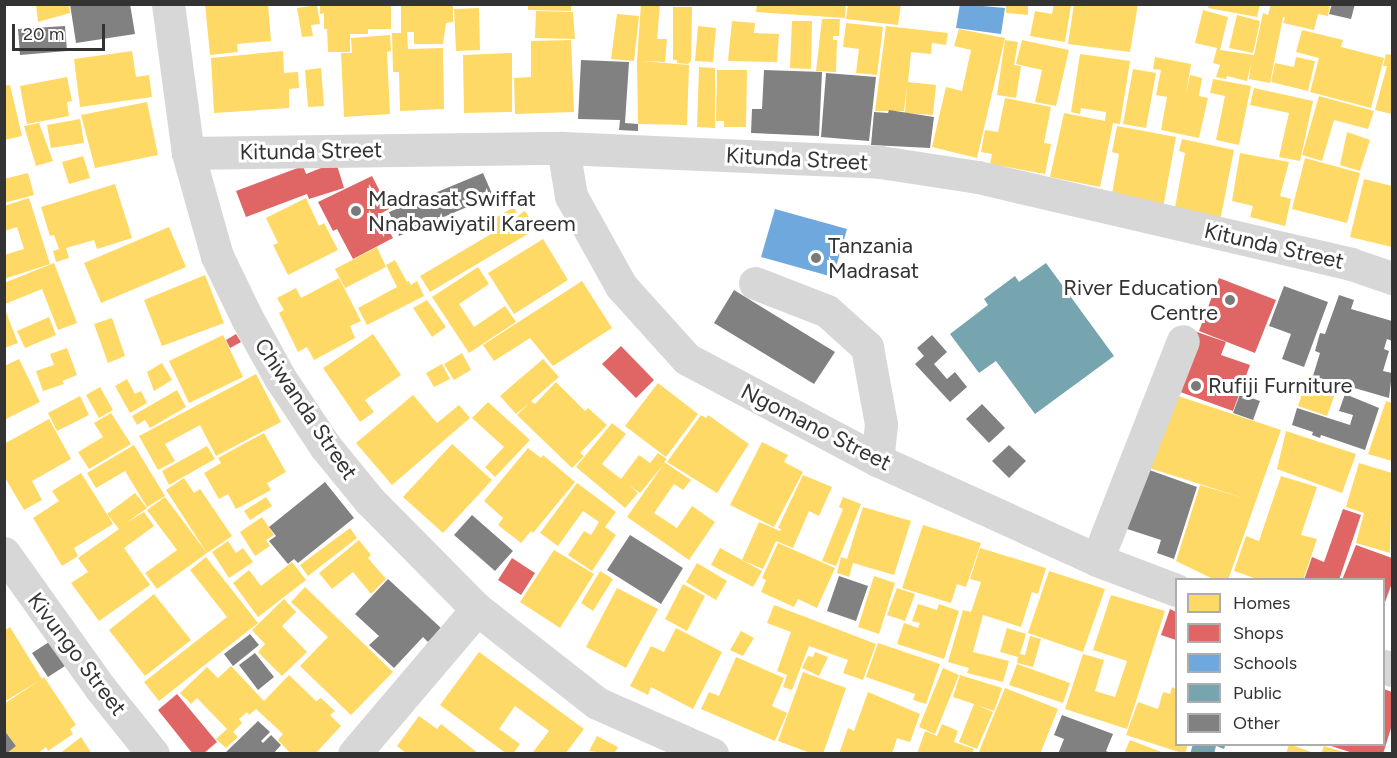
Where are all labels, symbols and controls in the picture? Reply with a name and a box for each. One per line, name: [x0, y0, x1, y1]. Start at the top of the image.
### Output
scale bar: [15, 12, 108, 50]
text: 20 m: [23, 23, 64, 45]
street label: Kitunda Street: [240, 137, 382, 165]
street label: Kitunda Street: [725, 142, 869, 176]
place label: Madrasat Swiffat Nnabawiyatil Kareem: [368, 185, 576, 236]
marker: Madrasat Swiffat Nnabawiyatil Kareem: [349, 204, 363, 218]
street label: Kitunda Street: [1202, 217, 1346, 275]
place label: Tanzania Madrasat: [828, 232, 919, 284]
marker: Tanzania Madrasat: [809, 251, 823, 265]
place label: River Education Centre: [1063, 274, 1218, 326]
marker: River Education Centre: [1223, 293, 1237, 307]
street label: Chiwanda Street: [249, 333, 363, 485]
place label: Rufiji Furniture: [1208, 373, 1353, 399]
street label: Ngomano Street: [737, 378, 895, 476]
marker: Rufiji Furniture: [1189, 379, 1203, 393]
legend: [1175, 578, 1385, 746]
street label: Kivungo Street: [22, 587, 132, 721]
text: Homes: [1233, 592, 1291, 614]
text: Shops: [1233, 622, 1284, 644]
text: Schools: [1233, 652, 1297, 674]
text: Public: [1233, 682, 1282, 704]
text: Other: [1233, 712, 1280, 734]

